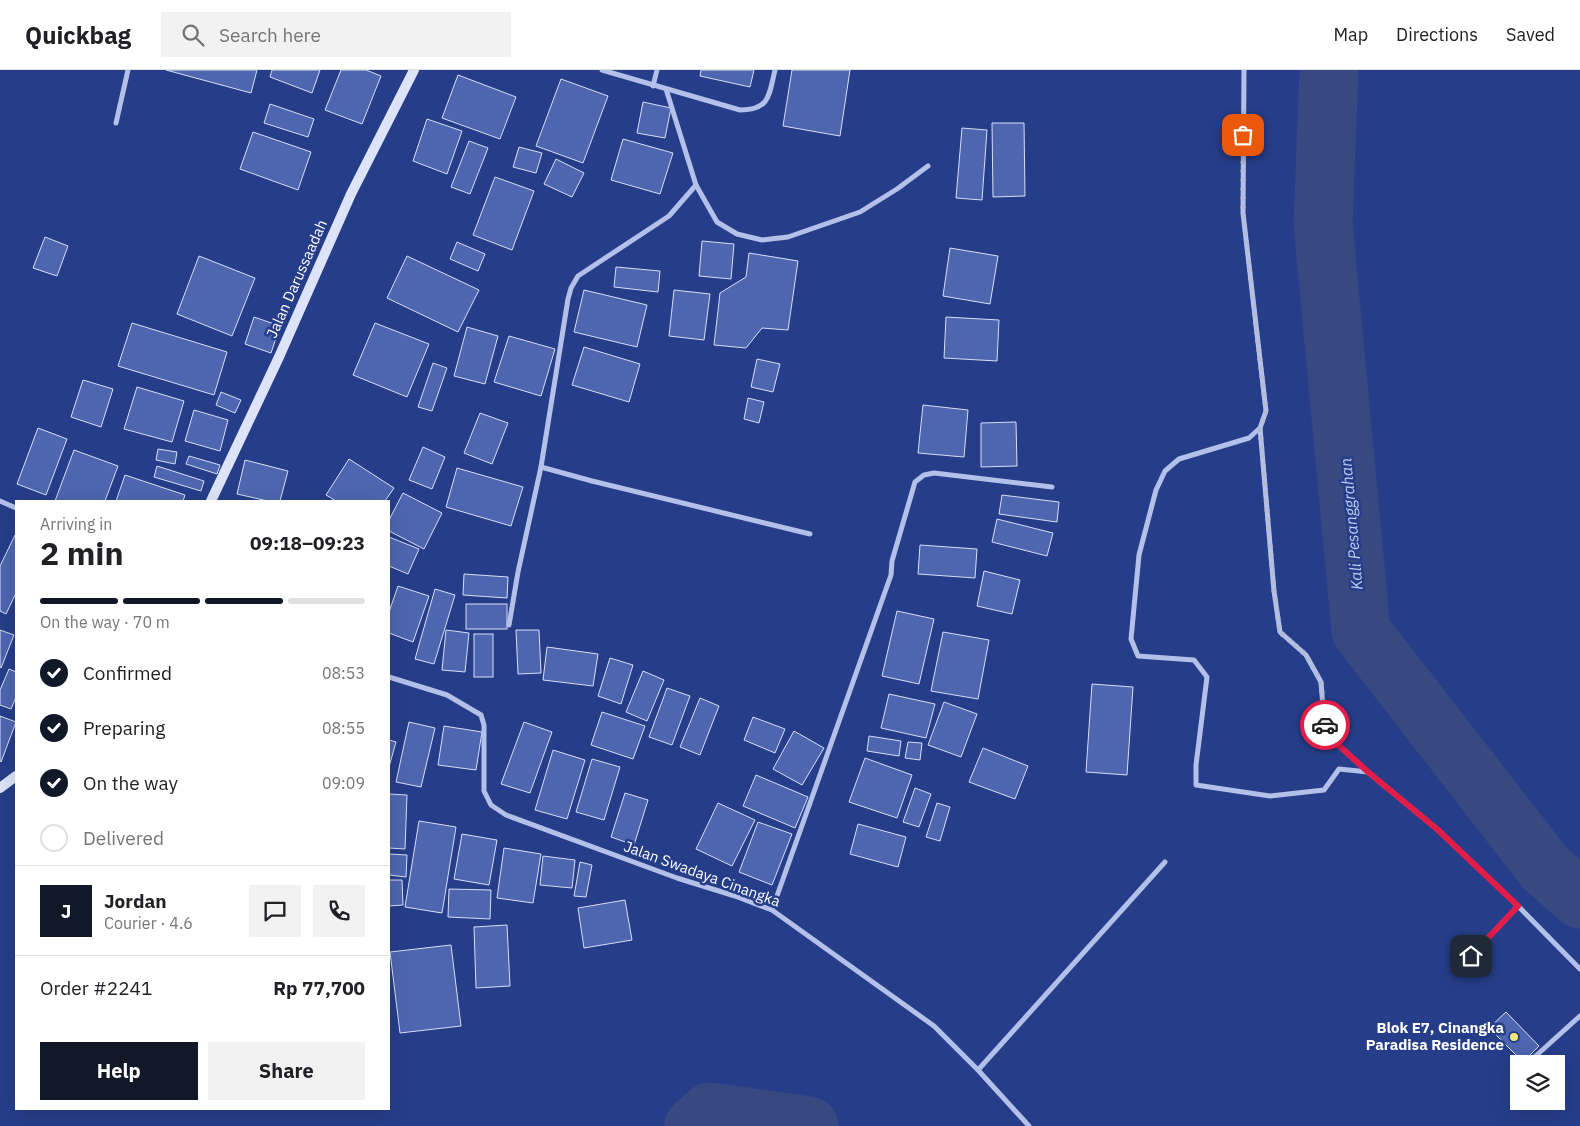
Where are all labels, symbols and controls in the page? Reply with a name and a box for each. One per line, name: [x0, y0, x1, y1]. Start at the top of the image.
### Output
search box: [161, 12, 511, 57]
text: Quickbag: [25, 19, 131, 51]
icon: search: [179, 21, 207, 49]
text: Search here: [219, 23, 321, 47]
text: Map: [1333, 23, 1368, 46]
text: Directions: [1396, 23, 1478, 46]
text: Saved: [1506, 23, 1555, 46]
pin: [1222, 114, 1264, 156]
icon: bag: [1229, 121, 1257, 149]
street label: Jalan Darussaadah: [262, 217, 331, 341]
water label: Kali Pesanggrahan: [1335, 457, 1367, 591]
text: Arriving in: [40, 514, 112, 534]
text: 09:18–09:23: [250, 531, 365, 555]
text: 2 min: [40, 532, 124, 574]
text: On the way · 70 m: [40, 612, 170, 632]
icon: check: [40, 659, 68, 687]
text: Confirmed: [83, 661, 172, 685]
text: 08:53: [322, 663, 365, 683]
courier: [1300, 700, 1350, 750]
icon: car: [1311, 711, 1339, 739]
icon: check: [40, 714, 68, 742]
text: Preparing: [83, 716, 165, 740]
text: 08:55: [322, 718, 365, 738]
icon: check: [40, 769, 68, 797]
text: On the way: [83, 771, 178, 795]
text: 09:09: [322, 773, 365, 793]
text: Delivered: [83, 826, 164, 850]
street label: Jalan Swadaya Cinangka: [621, 836, 783, 911]
button: chat: [249, 885, 301, 937]
button: phone: [313, 885, 365, 937]
text: Jordan: [104, 889, 167, 913]
text: J: [61, 899, 71, 923]
text: Courier · 4.6: [104, 913, 193, 933]
pin: [1450, 935, 1492, 977]
icon: home: [1457, 942, 1485, 970]
text: Order #2241: [40, 976, 152, 1000]
text: Rp 77,700: [273, 976, 365, 1000]
place label: Blok E7, Cinangka Paradisa Residence: [1366, 1018, 1504, 1054]
marker: Blok E7, Cinangka Paradisa Residence: [1508, 1031, 1520, 1043]
button: Help: [40, 1042, 198, 1100]
button: Share: [208, 1042, 365, 1100]
map controls: [1510, 1055, 1565, 1110]
button: layers: [1510, 1055, 1565, 1110]

